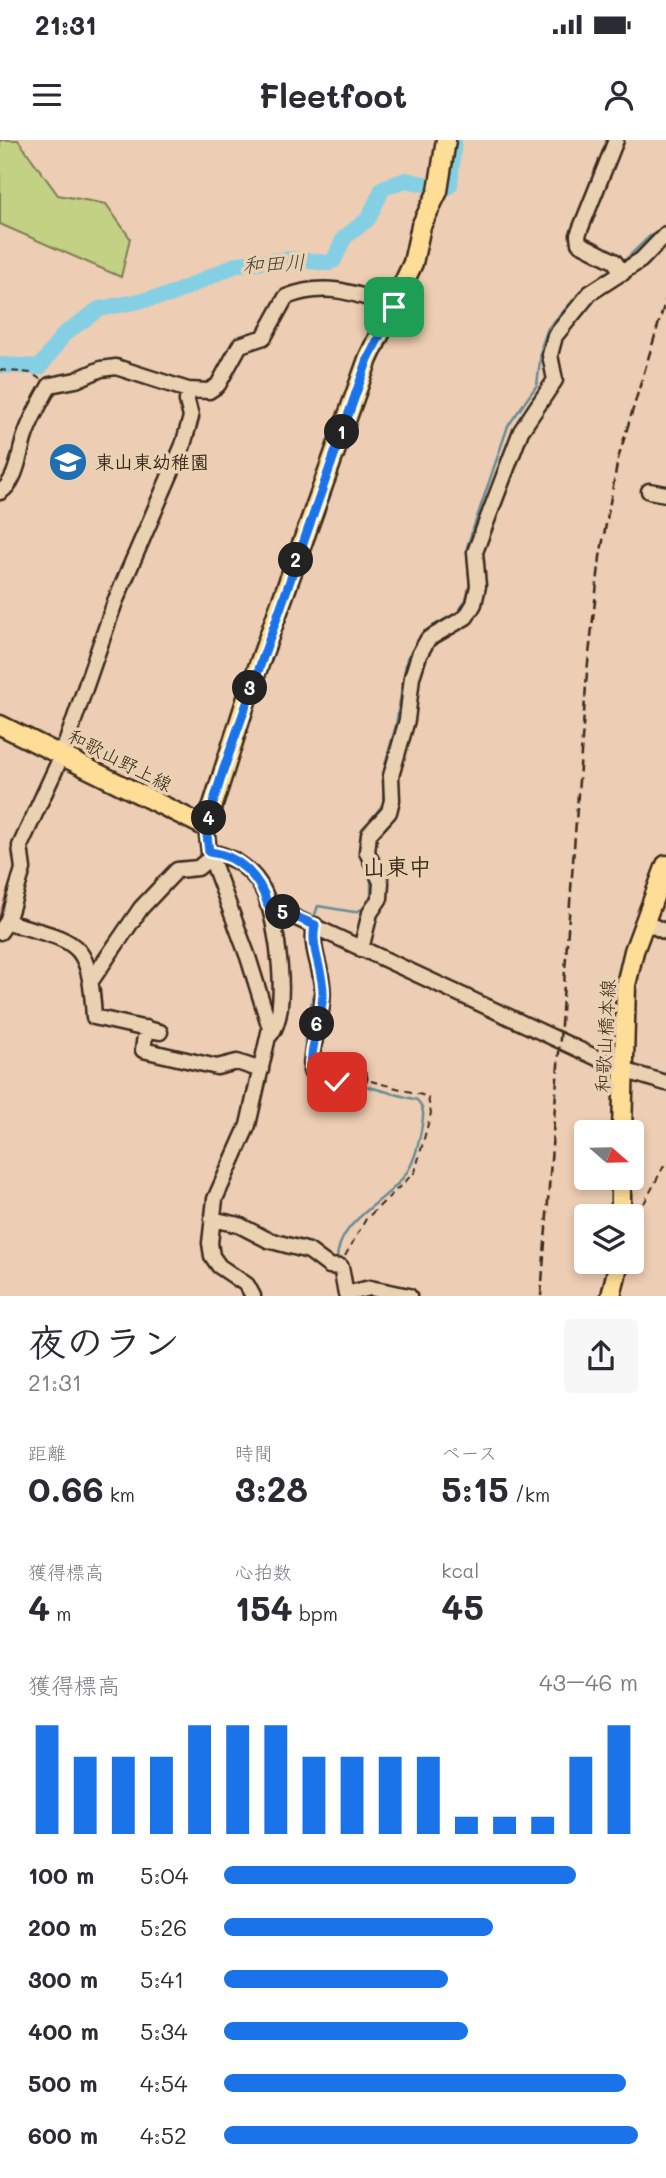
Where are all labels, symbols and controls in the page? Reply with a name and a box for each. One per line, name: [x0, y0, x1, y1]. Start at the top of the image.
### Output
text: 21:31: [35, 8, 96, 42]
text: Fleetfoot: [259, 74, 407, 116]
icon: menu: [28, 76, 66, 114]
icon: person: [600, 76, 638, 114]
water label: 和田川: [242, 247, 306, 278]
pin: [364, 277, 424, 337]
icon: arrive: [375, 288, 413, 326]
pin: 1: [324, 414, 360, 450]
text: 1: [337, 419, 346, 444]
school or university icon: 東山東幼稚園: [47, 441, 89, 483]
place label: 東山東幼稚園: [95, 449, 209, 474]
pin: 2: [278, 542, 314, 578]
text: 2: [290, 547, 301, 572]
pin: 3: [232, 670, 268, 706]
text: 3: [244, 675, 255, 700]
street label: 和歌山野上線: [64, 723, 177, 797]
pin: 4: [192, 800, 227, 836]
text: 4: [202, 805, 215, 830]
district label: 山東中: [363, 851, 432, 881]
pin: 5: [266, 894, 300, 930]
text: 5: [277, 899, 288, 924]
street label: 和歌山橋本線: [589, 978, 620, 1094]
pin: 6: [300, 1006, 334, 1042]
text: 6: [311, 1011, 322, 1036]
pin: [307, 1052, 367, 1112]
icon: check: [318, 1063, 356, 1101]
north arrow: [574, 1120, 644, 1190]
map controls: [574, 1120, 644, 1274]
button: layers: [574, 1204, 644, 1274]
text: 夜のラン: [28, 1316, 180, 1366]
button: share: [564, 1319, 638, 1393]
text: 21:31: [28, 1367, 82, 1397]
text: 距離: [28, 1440, 66, 1465]
text: 時間: [235, 1440, 273, 1465]
text: ペース: [441, 1440, 497, 1465]
text: 0.66: [28, 1465, 104, 1511]
text: 3:28: [235, 1465, 308, 1511]
text: 5:15: [441, 1465, 509, 1511]
text: km: [104, 1482, 135, 1507]
text: /km: [509, 1482, 550, 1507]
text: kcal: [441, 1558, 479, 1583]
text: 獲得標高: [28, 1559, 104, 1584]
text: 心拍数: [235, 1559, 292, 1584]
text: 45: [441, 1583, 484, 1629]
text: 4: [28, 1584, 50, 1630]
text: 154: [235, 1584, 293, 1630]
text: m: [50, 1601, 71, 1626]
text: bpm: [293, 1601, 338, 1626]
text: 43–46 m: [539, 1667, 638, 1697]
text: 獲得標高: [28, 1670, 120, 1700]
text: 100 m: [28, 1860, 94, 1890]
text: 5:04: [140, 1860, 188, 1890]
text: 200 m: [28, 1912, 97, 1942]
text: 5:26: [140, 1912, 187, 1942]
text: 300 m: [28, 1964, 98, 1994]
text: 5:41: [140, 1964, 184, 1994]
text: 400 m: [28, 2016, 99, 2046]
text: 5:34: [140, 2016, 188, 2046]
text: 500 m: [28, 2068, 98, 2098]
text: 4:54: [140, 2068, 188, 2098]
text: 600 m: [28, 2120, 98, 2150]
text: 4:52: [140, 2120, 187, 2150]

